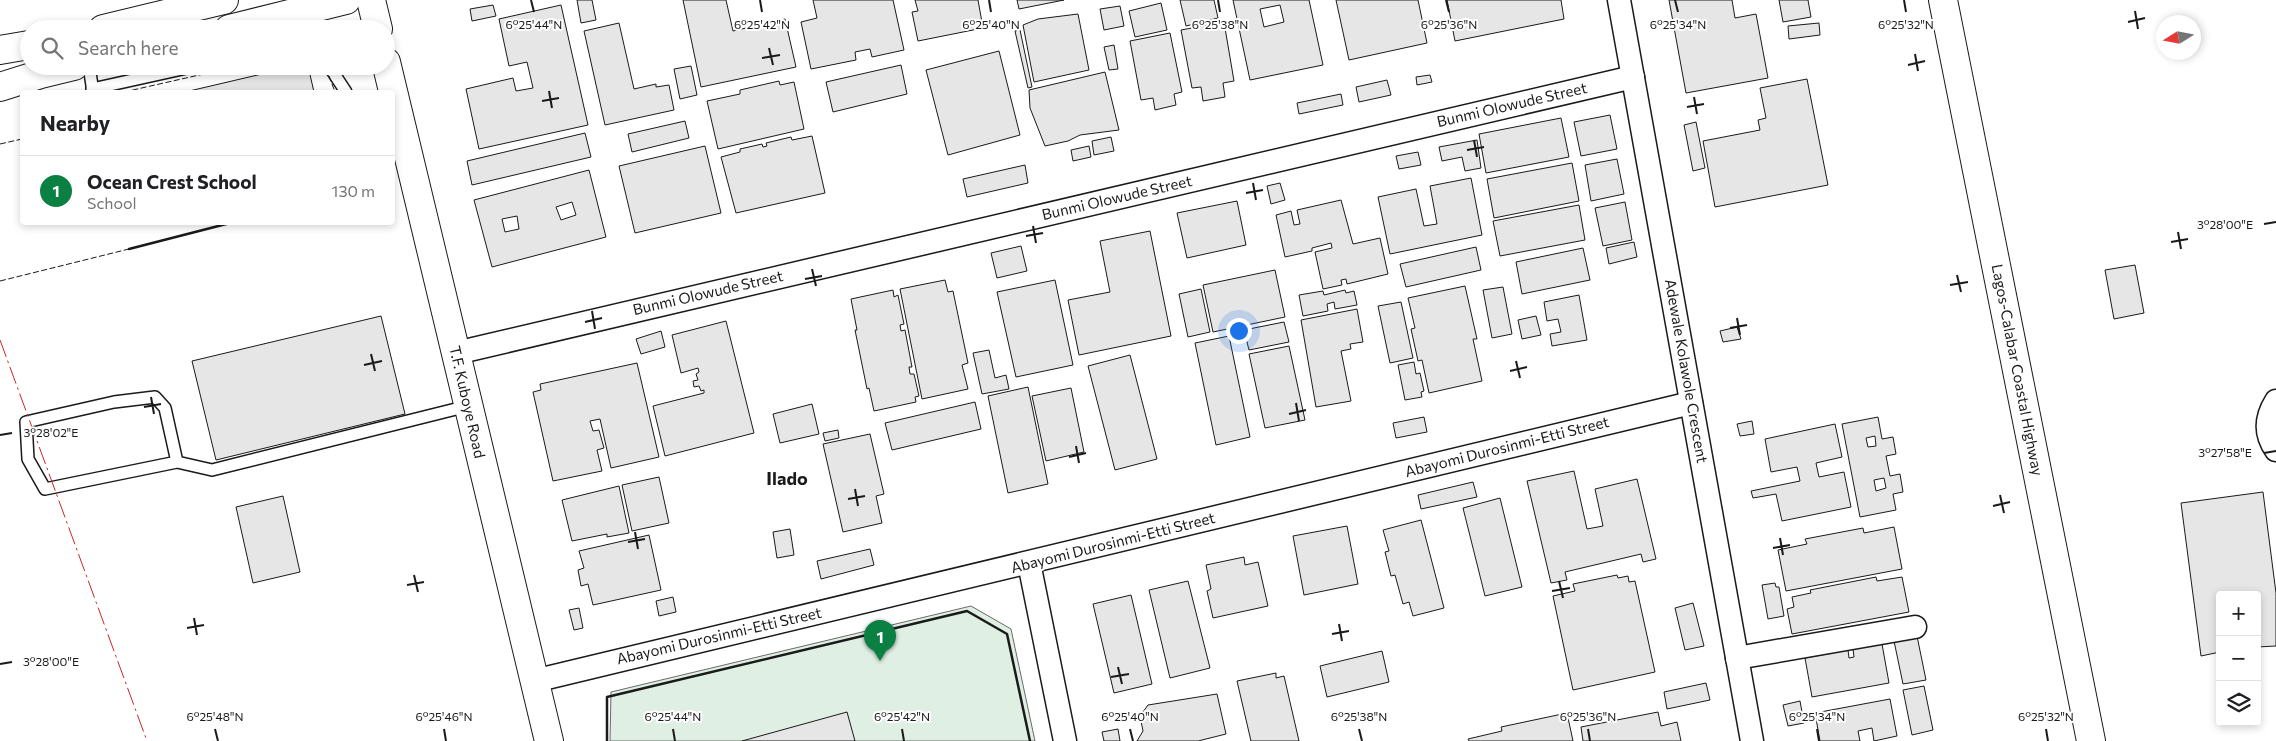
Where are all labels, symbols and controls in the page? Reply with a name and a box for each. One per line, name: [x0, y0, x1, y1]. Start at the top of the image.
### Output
north arrow: [2156, 15, 2201, 60]
text: 6°25'44"N: [506, 17, 562, 31]
text: 6°25'42"N: [734, 17, 790, 31]
text: 6°25'40"N: [962, 17, 1020, 31]
text: 6°25'38"N: [1192, 17, 1248, 31]
text: 6°25'36"N: [1421, 17, 1477, 31]
text: 6°25'34"N: [1650, 17, 1706, 31]
text: 6°25'32"N: [1878, 17, 1934, 31]
search box: [20, 20, 395, 75]
icon: search: [38, 34, 66, 62]
text: Search here: [78, 36, 178, 59]
street label: Bunmi Olowude Street: [1435, 78, 1589, 130]
text: Nearby: [40, 110, 110, 135]
text: Ocean Crest School: [87, 170, 257, 193]
street label: Bunmi Olowude Street: [1040, 171, 1194, 223]
text: 1: [52, 181, 60, 200]
text: 130 m: [332, 181, 375, 200]
text: School: [87, 193, 137, 212]
text: 3°28'00"E: [2197, 217, 2253, 231]
street label: Lagos-Calabar Coastal Highway: [1989, 262, 2047, 477]
street label: Bunmi Olowude Street: [631, 266, 785, 318]
street label: Adewale Kolawole Crescent: [1662, 277, 1712, 464]
your location: [1226, 318, 1252, 344]
street label: T.F. Kuboye Road: [446, 344, 490, 460]
street label: Abayomi Durosinmi-Etti Street: [1403, 412, 1611, 480]
text: 3°28'02"E: [24, 425, 78, 439]
text: 3°27'58"E: [2198, 445, 2252, 459]
district label: Ilado: [766, 467, 808, 489]
street label: Abayomi Durosinmi-Etti Street: [1009, 508, 1217, 576]
map controls: [2216, 591, 2261, 726]
button: +: [2216, 591, 2261, 636]
street label: Abayomi Durosinmi-Etti Street: [615, 603, 823, 667]
pin: 1: [864, 620, 896, 661]
button: −: [2216, 636, 2261, 681]
text: 3°28'00"E: [23, 654, 79, 668]
button: layers: [2216, 681, 2261, 726]
text: 6°25'48"N: [187, 709, 243, 723]
text: 6°25'46"N: [416, 709, 472, 723]
text: 6°25'44"N: [645, 709, 701, 723]
text: 6°25'42"N: [874, 709, 930, 723]
text: 6°25'40"N: [1101, 709, 1159, 723]
text: 6°25'38"N: [1331, 709, 1387, 723]
text: 6°25'36"N: [1560, 709, 1616, 723]
text: 6°25'34"N: [1789, 709, 1845, 723]
text: 6°25'32"N: [2018, 709, 2074, 723]

